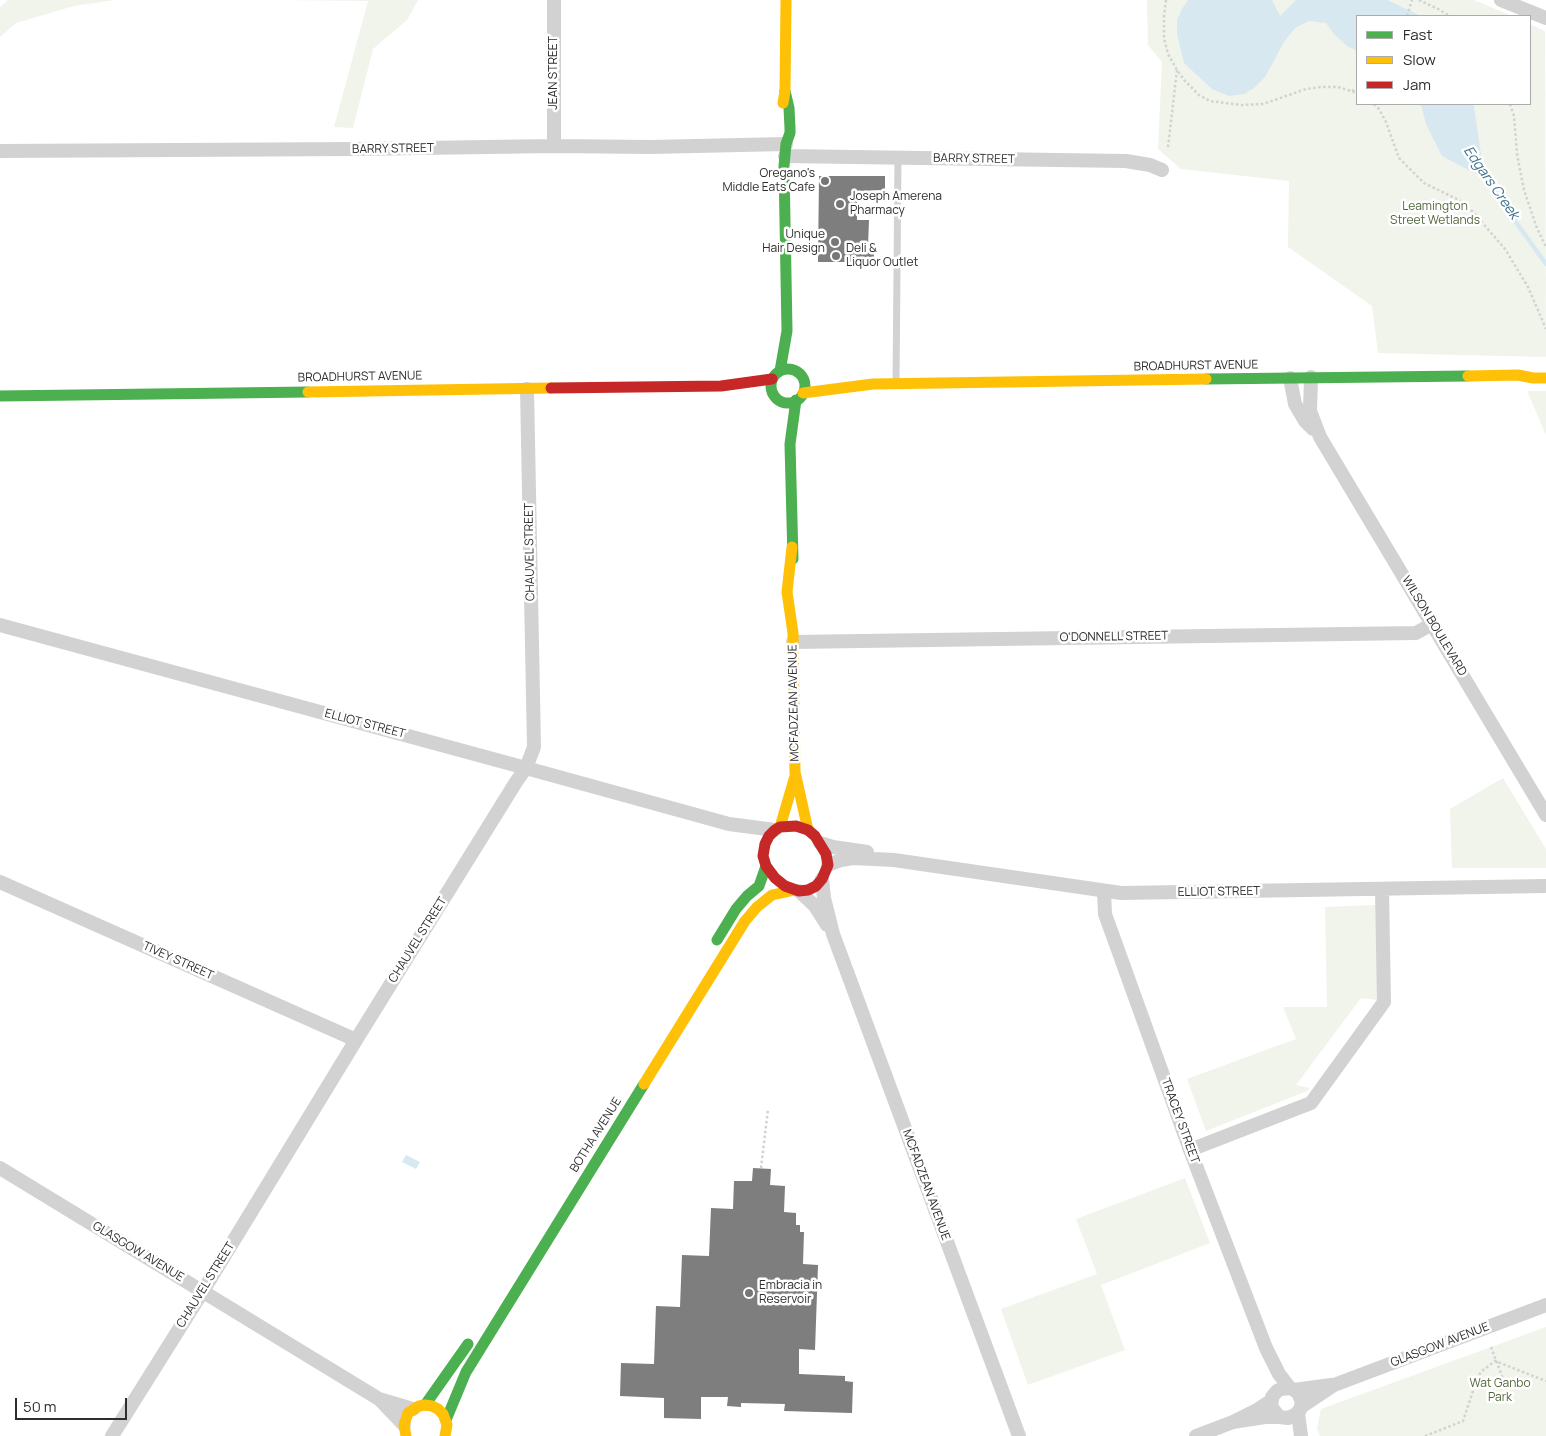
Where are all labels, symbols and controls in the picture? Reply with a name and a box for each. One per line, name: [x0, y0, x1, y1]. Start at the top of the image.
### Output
legend: [1356, 15, 1531, 105]
text: Fast: [1403, 24, 1432, 45]
street label: JEAN STREET: [547, 36, 561, 110]
text: Slow: [1403, 49, 1436, 70]
text: Jam: [1403, 74, 1431, 95]
street label: BARRY STREET: [352, 141, 434, 157]
water label: Edgars Creek: [1460, 143, 1522, 223]
street label: BARRY STREET: [933, 151, 1015, 167]
place label: Oregano's Middle Eats Cafe: [722, 167, 815, 195]
marker: Oregano's Middle Eats Cafe: [819, 175, 831, 187]
place label: Joseph Amerena Pharmacy: [850, 190, 942, 218]
marker: Joseph Amerena Pharmacy: [834, 198, 846, 210]
park label: Leamington Street Wetlands: [1390, 200, 1480, 228]
place label: Unique Hair Design: [762, 228, 825, 256]
marker: Unique Hair Design: [829, 236, 841, 248]
place label: Deli & Liquor Outlet: [846, 242, 918, 270]
marker: Deli & Liquor Outlet: [830, 250, 842, 262]
street label: BROADHURST AVENUE: [1134, 358, 1258, 374]
street label: BROADHURST AVENUE: [298, 369, 422, 385]
street label: CHAUVEL STREET: [522, 503, 538, 601]
street label: WILSON BOULEVARD: [1398, 573, 1470, 679]
street label: O'DONNELL STREET: [1059, 629, 1169, 645]
street label: MCFADZEAN AVENUE: [786, 644, 802, 762]
street label: ELLIOT STREET: [323, 706, 407, 742]
street label: ELLIOT STREET: [1177, 884, 1261, 900]
street label: CHAUVEL STREET: [386, 895, 450, 985]
street label: TIVEY STREET: [140, 939, 216, 983]
street label: TRACEY STREET: [1158, 1076, 1202, 1166]
street label: BOTHA AVENUE: [567, 1095, 625, 1175]
street label: MCFADZEAN AVENUE: [899, 1128, 953, 1242]
street label: GLASGOW AVENUE: [90, 1219, 186, 1285]
street label: CHAUVEL STREET: [174, 1240, 238, 1330]
place label: Embracia in Reservoir: [759, 1279, 822, 1307]
marker: Embracia in Reservoir: [743, 1287, 755, 1299]
street label: GLASGOW AVENUE: [1389, 1320, 1491, 1370]
park label: Wat Ganbo Park: [1469, 1377, 1531, 1405]
scale bar: [18, 1388, 130, 1420]
text: 50 m: [23, 1396, 57, 1417]

